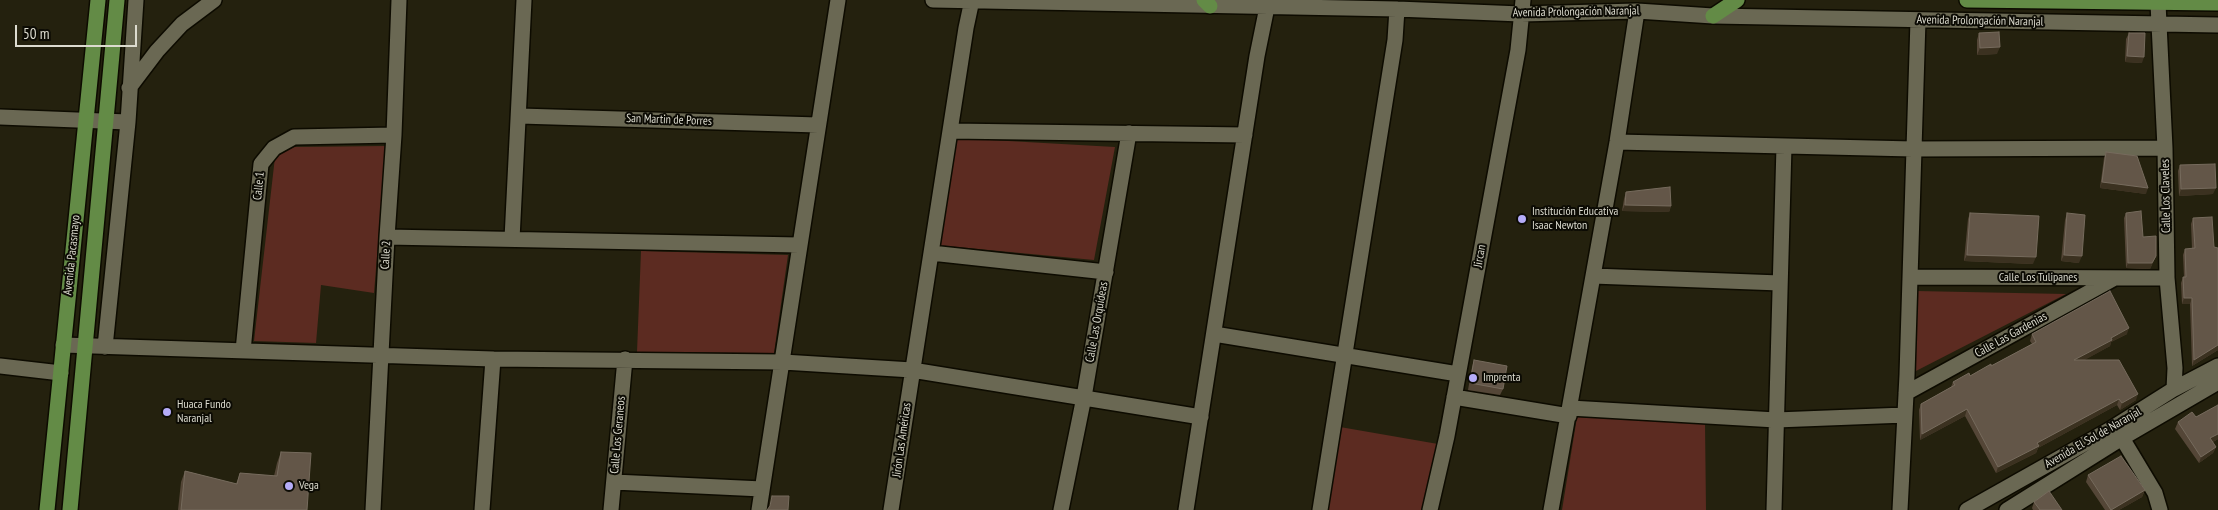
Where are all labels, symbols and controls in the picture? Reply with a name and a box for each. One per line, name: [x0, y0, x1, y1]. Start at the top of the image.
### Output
street label: Avenida Prolongación Naranjal: [1512, 4, 1640, 20]
street label: Avenida Prolongación Naranjal: [1916, 13, 2044, 29]
scale bar: [18, 15, 140, 47]
text: 50 m: [23, 24, 49, 43]
street label: San Martin de Porres: [626, 111, 712, 129]
street label: Calle Los Claveles: [2158, 159, 2174, 233]
street label: Calle 1: [250, 171, 268, 201]
place label: Institución Educativa Isaac Newton: [1532, 205, 1618, 233]
marker: Institución Educativa Isaac Newton: [1516, 213, 1528, 225]
street label: Avenida Pacasmayo: [61, 214, 83, 296]
street label: Calle 2: [378, 240, 394, 270]
street label: Jircan: [1471, 243, 1489, 269]
street label: Calle Los Tulipanes: [1999, 271, 2077, 285]
street label: Calle Las Orquídeas: [1083, 281, 1111, 363]
street label: Calle Las Gardenias: [1972, 309, 2050, 361]
place label: Imprenta: [1483, 371, 1520, 385]
marker: Imprenta: [1467, 372, 1479, 384]
street label: Calle Los Geraneos: [607, 396, 629, 474]
place label: Huaca Fundo Naranjal: [177, 398, 231, 426]
street label: Jirón Las Américas: [890, 402, 914, 478]
street label: Avenida El Sol de Naranjal: [2042, 405, 2144, 471]
marker: Huaca Fundo Naranjal: [161, 406, 173, 418]
place label: Vega: [299, 479, 319, 493]
marker: Vega: [283, 480, 295, 492]

